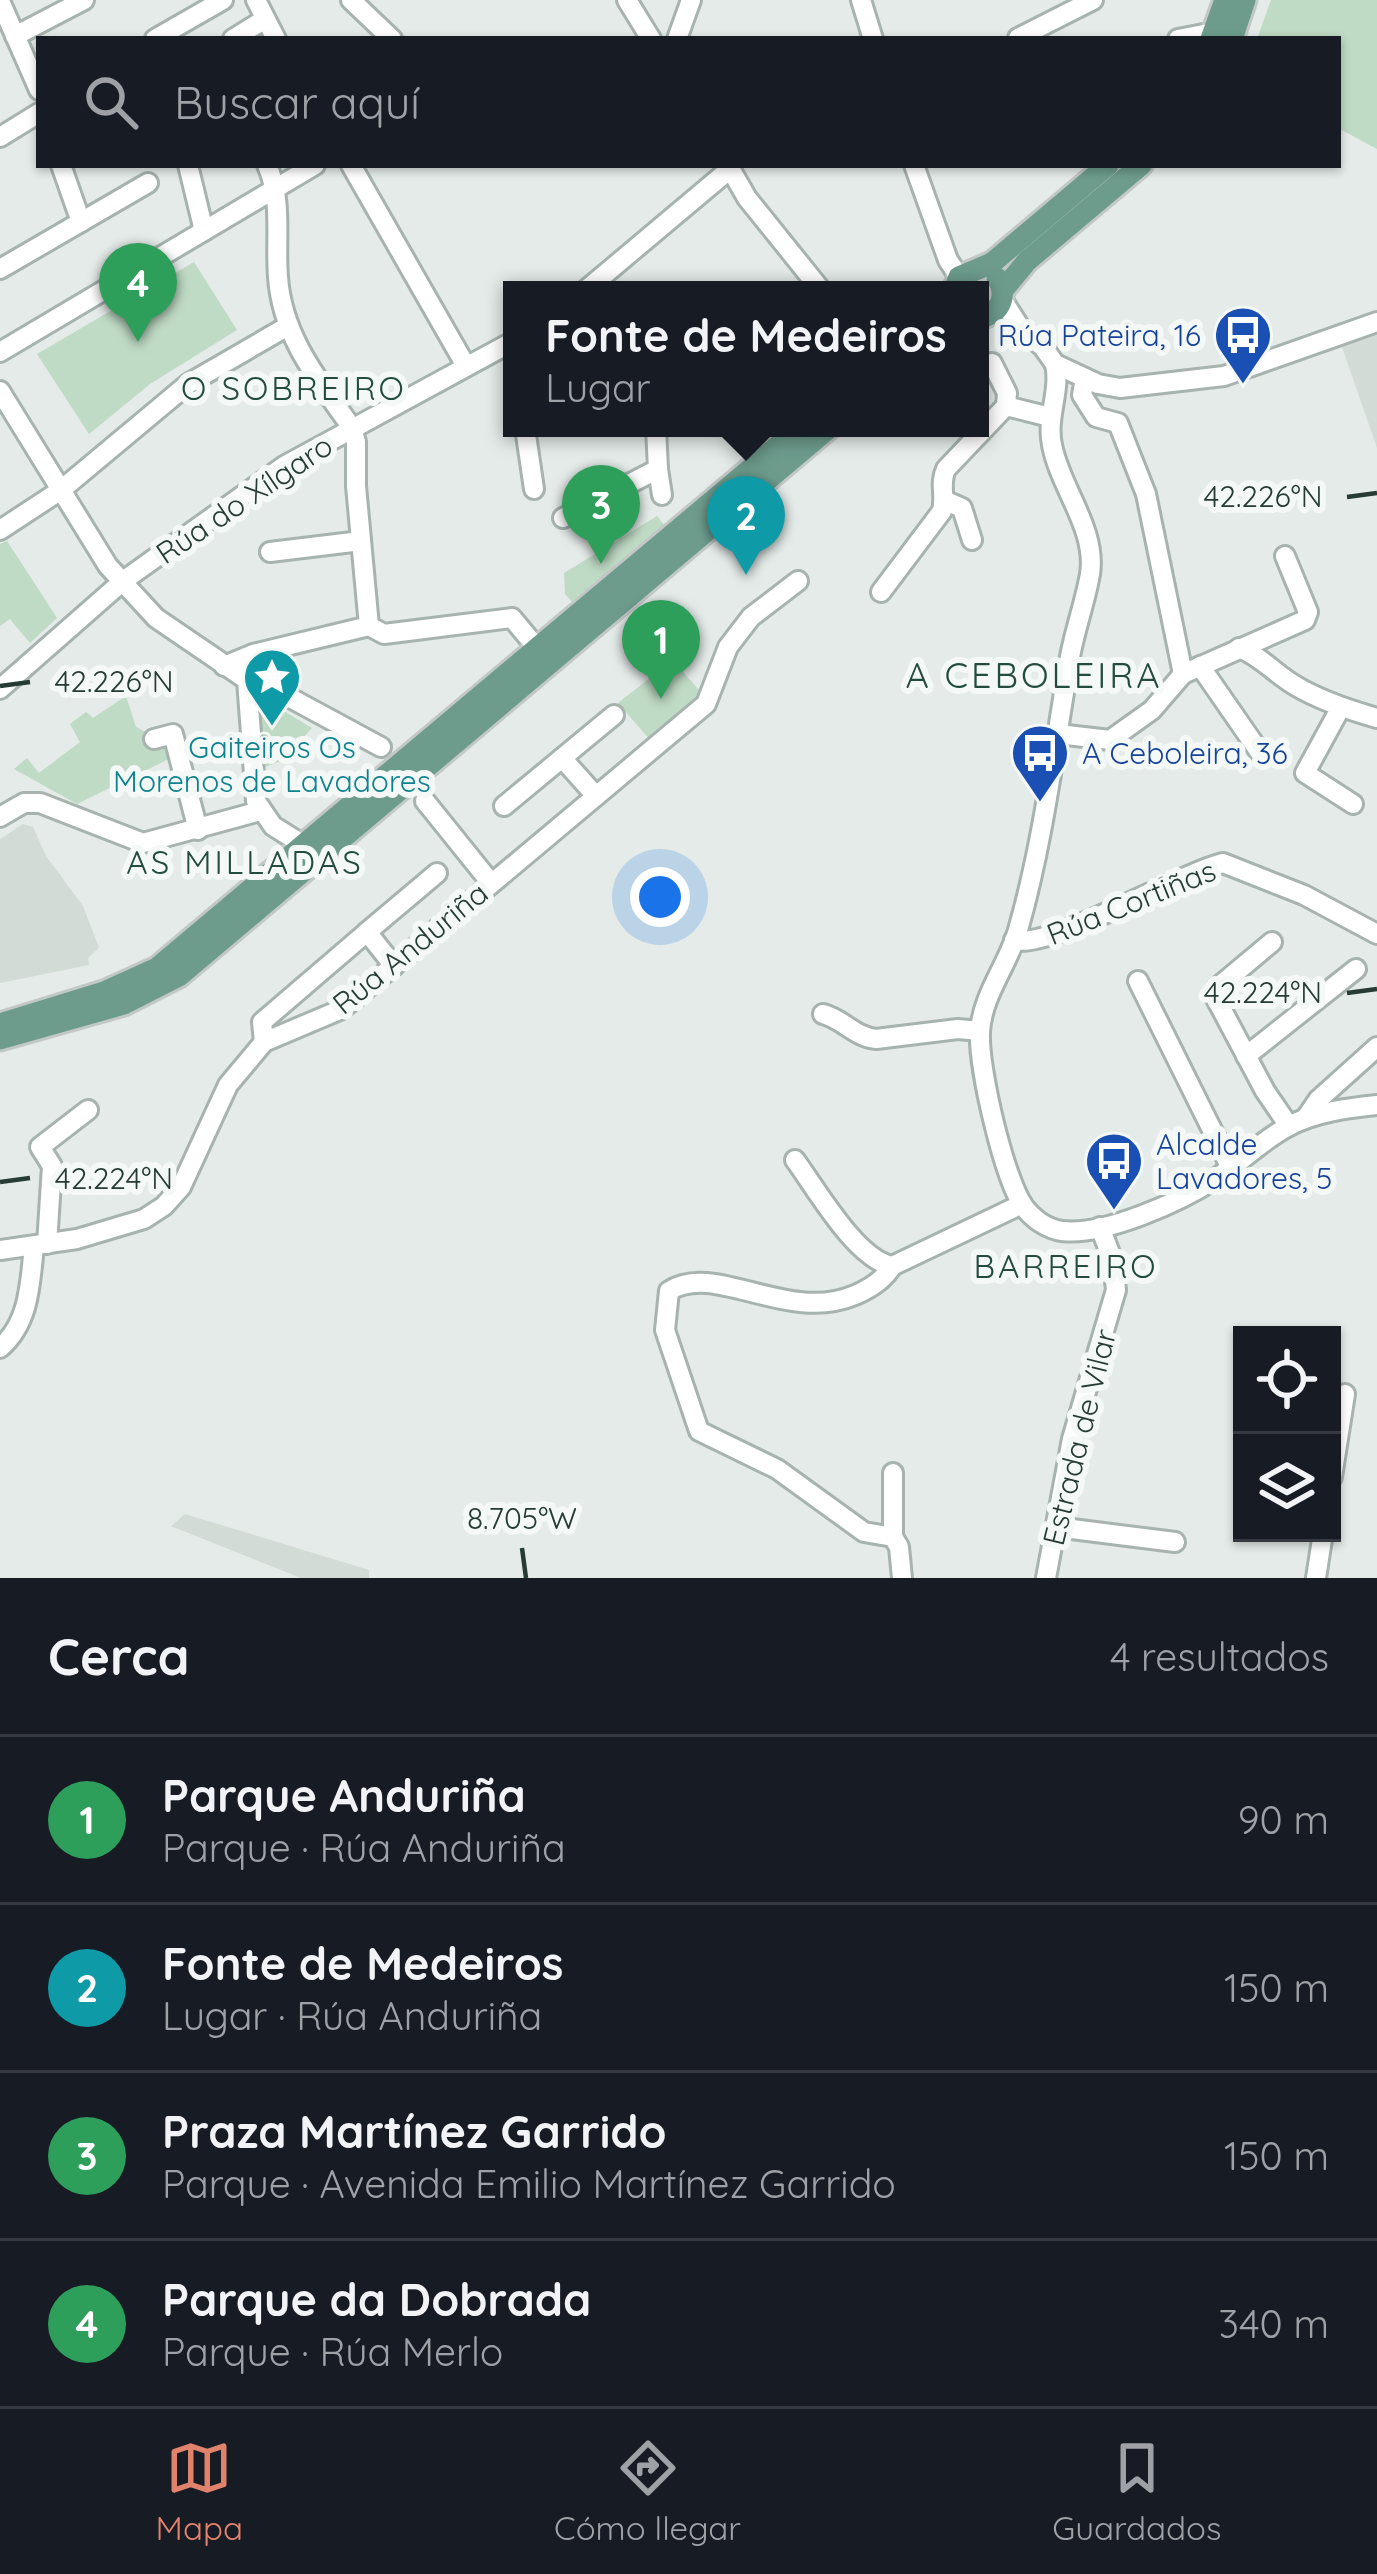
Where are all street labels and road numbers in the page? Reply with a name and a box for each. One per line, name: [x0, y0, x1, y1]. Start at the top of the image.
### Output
street label: Rúa do Xílgaro: [149, 426, 339, 572]
street label: Rúa Cortiñas: [1041, 851, 1221, 953]
street label: Rúa Anduriña: [325, 874, 495, 1022]
street label: Estrada de Vilar: [1034, 1325, 1124, 1549]

